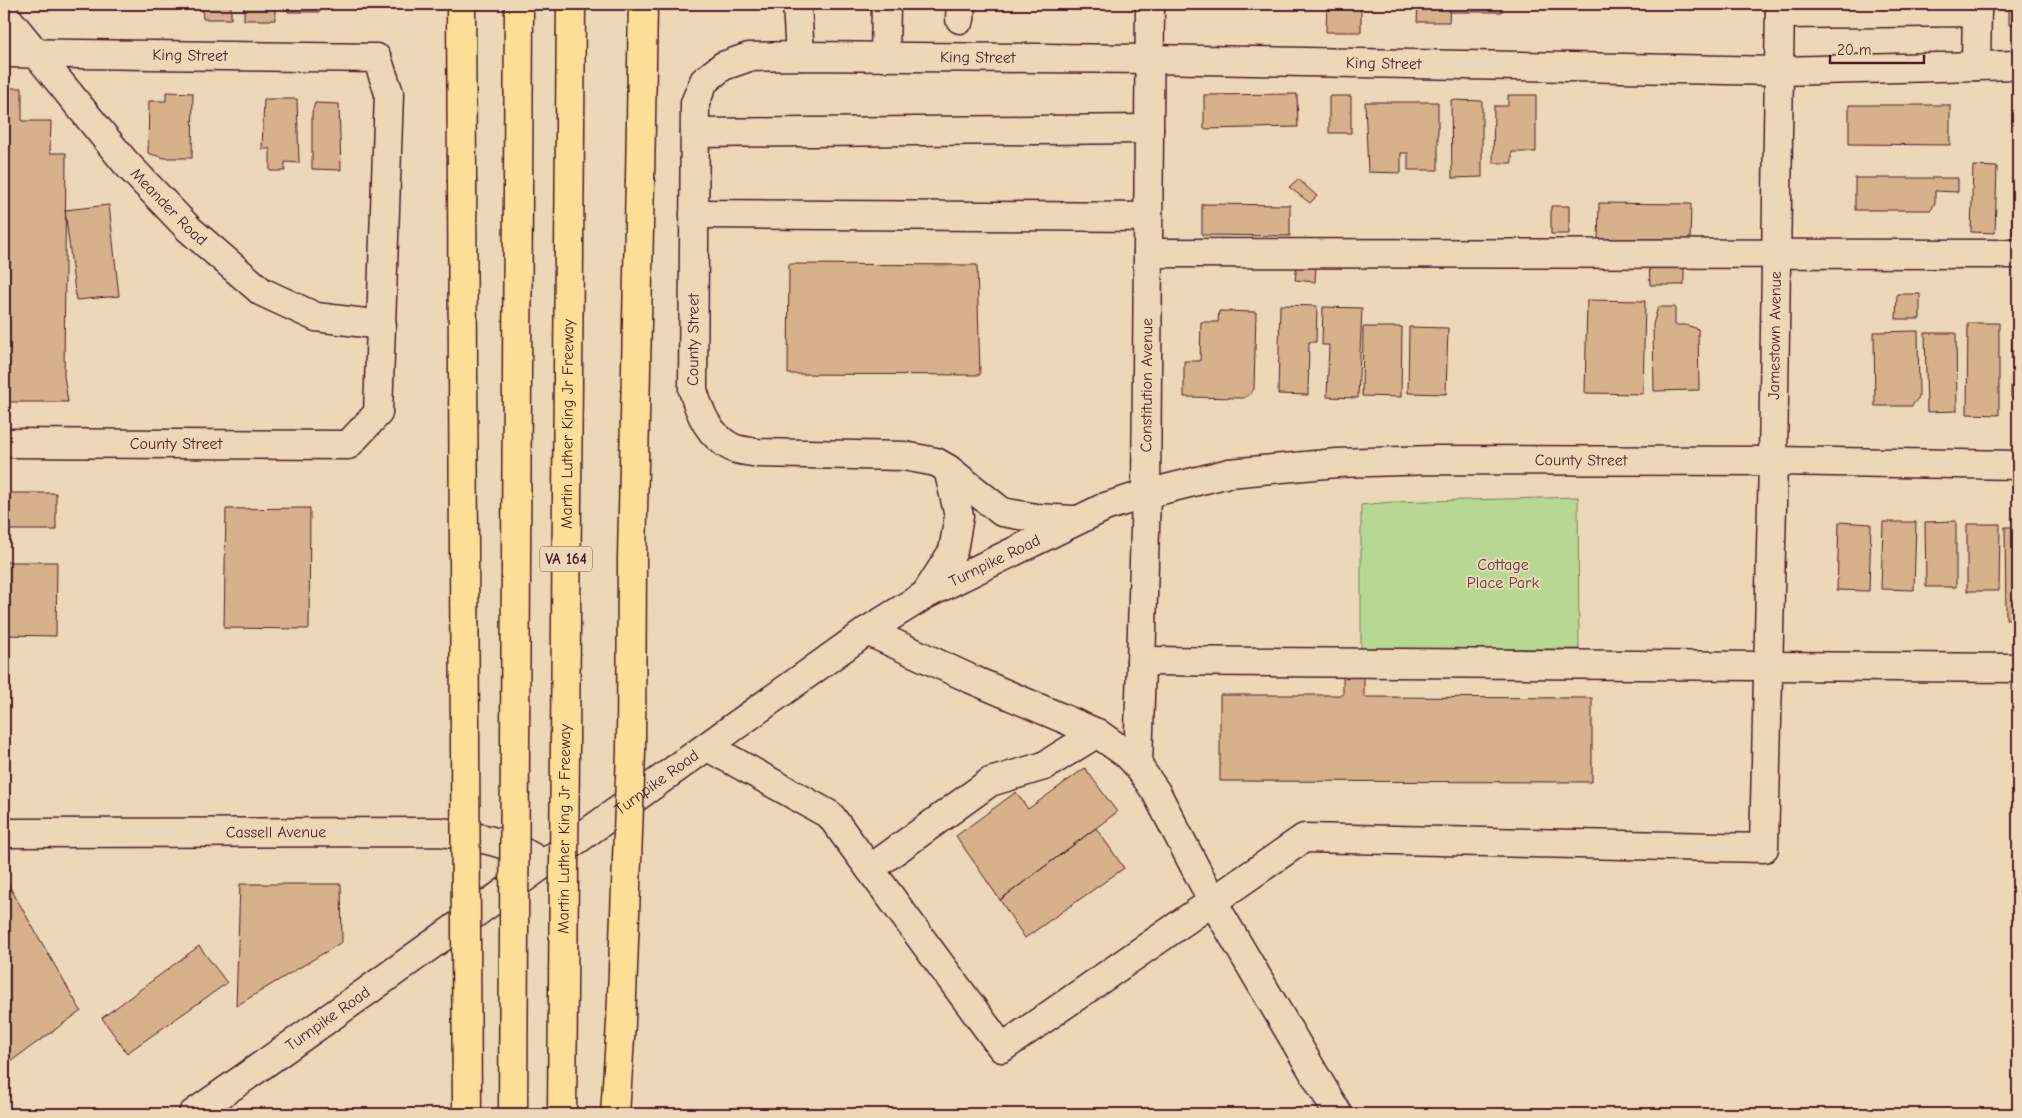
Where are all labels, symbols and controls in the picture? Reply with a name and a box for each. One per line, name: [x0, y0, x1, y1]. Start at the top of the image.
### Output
scale bar: [1830, 32, 1923, 64]
text: 20 m: [1837, 41, 1871, 59]
street label: King Street: [152, 46, 228, 65]
street label: King Street: [940, 48, 1016, 67]
street label: King Street: [1346, 54, 1422, 73]
street label: Meander Road: [127, 165, 211, 249]
street label: Jamestown Avenue: [1765, 271, 1785, 400]
street label: County Street: [684, 293, 703, 386]
street label: Martin Luther King Jr Freeway: [558, 318, 577, 529]
street label: Constitution Avenue: [1137, 318, 1156, 452]
street label: County Street: [130, 435, 223, 453]
street label: County Street: [1535, 451, 1628, 470]
street label: Turnpike Road: [946, 531, 1043, 591]
road number: VA 164: [540, 546, 592, 572]
park label: Cottage Place Park: [1467, 556, 1539, 592]
street label: Martin Luther King Jr Freeway: [554, 723, 574, 934]
street label: Turnpike Road: [611, 746, 702, 819]
street label: Cassell Avenue: [226, 823, 326, 841]
street label: Turnpike Road: [282, 983, 374, 1055]

